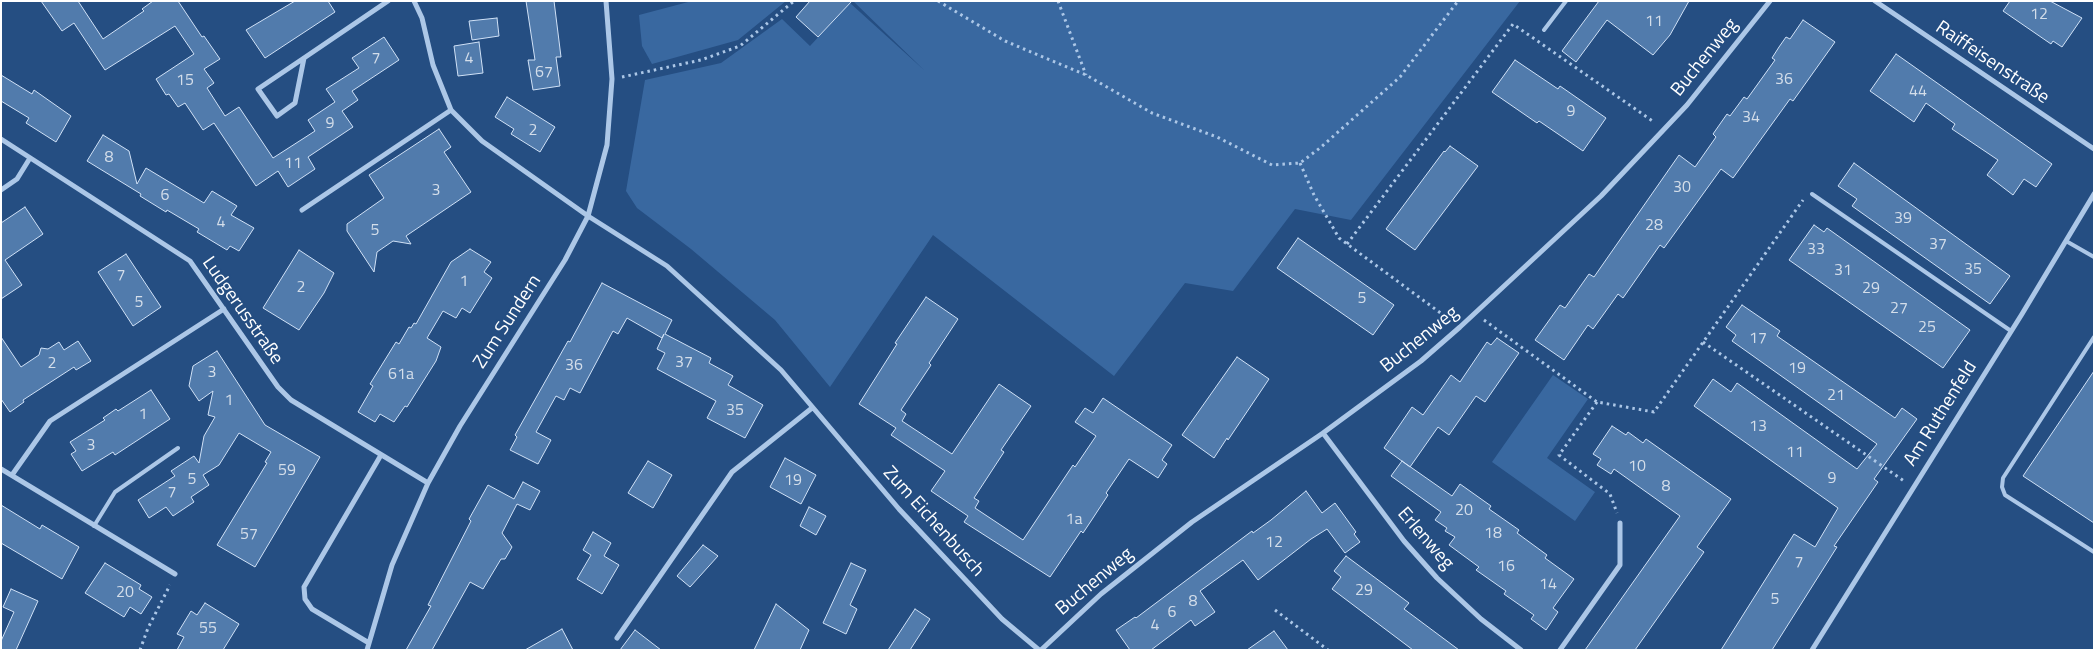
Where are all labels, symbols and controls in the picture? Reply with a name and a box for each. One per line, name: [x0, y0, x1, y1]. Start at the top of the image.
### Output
house number: 12: [2030, 5, 2048, 25]
house number: 11: [1645, 12, 1663, 32]
street label: Buchenweg: [1667, 14, 1743, 102]
street label: Raiffeisenstraße: [1931, 17, 2053, 109]
house number: 7: [372, 49, 380, 69]
house number: 4: [465, 49, 473, 69]
house number: 67: [535, 63, 553, 83]
house number: 36: [1775, 70, 1793, 90]
house number: 15: [176, 71, 194, 91]
house number: 44: [1909, 82, 1927, 102]
house number: 9: [1567, 102, 1575, 122]
house number: 34: [1742, 108, 1760, 128]
house number: 9: [326, 114, 334, 134]
house number: 2: [529, 121, 537, 141]
house number: 8: [105, 148, 113, 168]
house number: 11: [284, 154, 302, 174]
house number: 30: [1673, 178, 1691, 198]
house number: 3: [432, 181, 440, 201]
house number: 6: [161, 186, 169, 206]
house number: 39: [1894, 209, 1912, 229]
house number: 4: [217, 213, 225, 233]
house number: 28: [1645, 216, 1663, 236]
house number: 5: [371, 221, 379, 241]
house number: 37: [1929, 235, 1947, 255]
house number: 33: [1807, 240, 1825, 260]
street label: Ludgerusstraße: [196, 253, 288, 369]
house number: 35: [1964, 260, 1982, 280]
house number: 31: [1834, 261, 1852, 281]
house number: 7: [117, 266, 125, 286]
street label: Zum Sundern: [469, 271, 547, 373]
house number: 1: [460, 272, 468, 292]
house number: 2: [297, 278, 305, 298]
house number: 29: [1862, 279, 1880, 299]
house number: 5: [1358, 289, 1366, 309]
house number: 5: [135, 293, 143, 313]
house number: 27: [1890, 299, 1908, 319]
street label: Buchenweg: [1376, 302, 1464, 378]
house number: 25: [1918, 318, 1936, 338]
house number: 17: [1749, 329, 1767, 349]
house number: 37: [675, 353, 693, 373]
house number: 2: [48, 354, 56, 374]
house number: 36: [565, 356, 583, 376]
street label: Am Ruthenfeld: [1900, 357, 1982, 471]
house number: 19: [1788, 359, 1806, 379]
house number: 3: [208, 363, 216, 383]
house number: 61a: [388, 365, 414, 385]
house number: 21: [1827, 386, 1845, 406]
house number: 1: [225, 391, 233, 411]
house number: 35: [726, 401, 744, 421]
house number: 1: [139, 405, 147, 425]
house number: 13: [1749, 417, 1767, 437]
house number: 3: [87, 436, 95, 456]
house number: 11: [1786, 443, 1804, 463]
house number: 10: [1628, 457, 1646, 477]
house number: 59: [278, 461, 296, 481]
street label: Zum Eichenbusch: [878, 462, 988, 582]
house number: 9: [1828, 469, 1836, 489]
house number: 5: [188, 470, 196, 490]
house number: 19: [784, 471, 802, 491]
house number: 8: [1662, 477, 1670, 497]
house number: 7: [168, 483, 176, 503]
house number: 20: [1455, 501, 1473, 521]
street label: Erlenweg: [1392, 503, 1458, 575]
house number: 1a: [1066, 510, 1082, 530]
house number: 18: [1484, 524, 1502, 544]
house number: 57: [240, 525, 258, 545]
house number: 12: [1265, 533, 1283, 553]
street label: Buchenweg: [1052, 543, 1138, 621]
house number: 7: [1795, 553, 1803, 573]
house number: 16: [1497, 557, 1515, 577]
house number: 14: [1539, 575, 1557, 595]
house number: 29: [1355, 581, 1373, 601]
house number: 20: [116, 583, 134, 603]
house number: 5: [1771, 590, 1779, 610]
house number: 8: [1189, 592, 1197, 612]
house number: 6: [1168, 603, 1176, 623]
house number: 4: [1151, 616, 1159, 636]
house number: 55: [199, 619, 217, 639]

